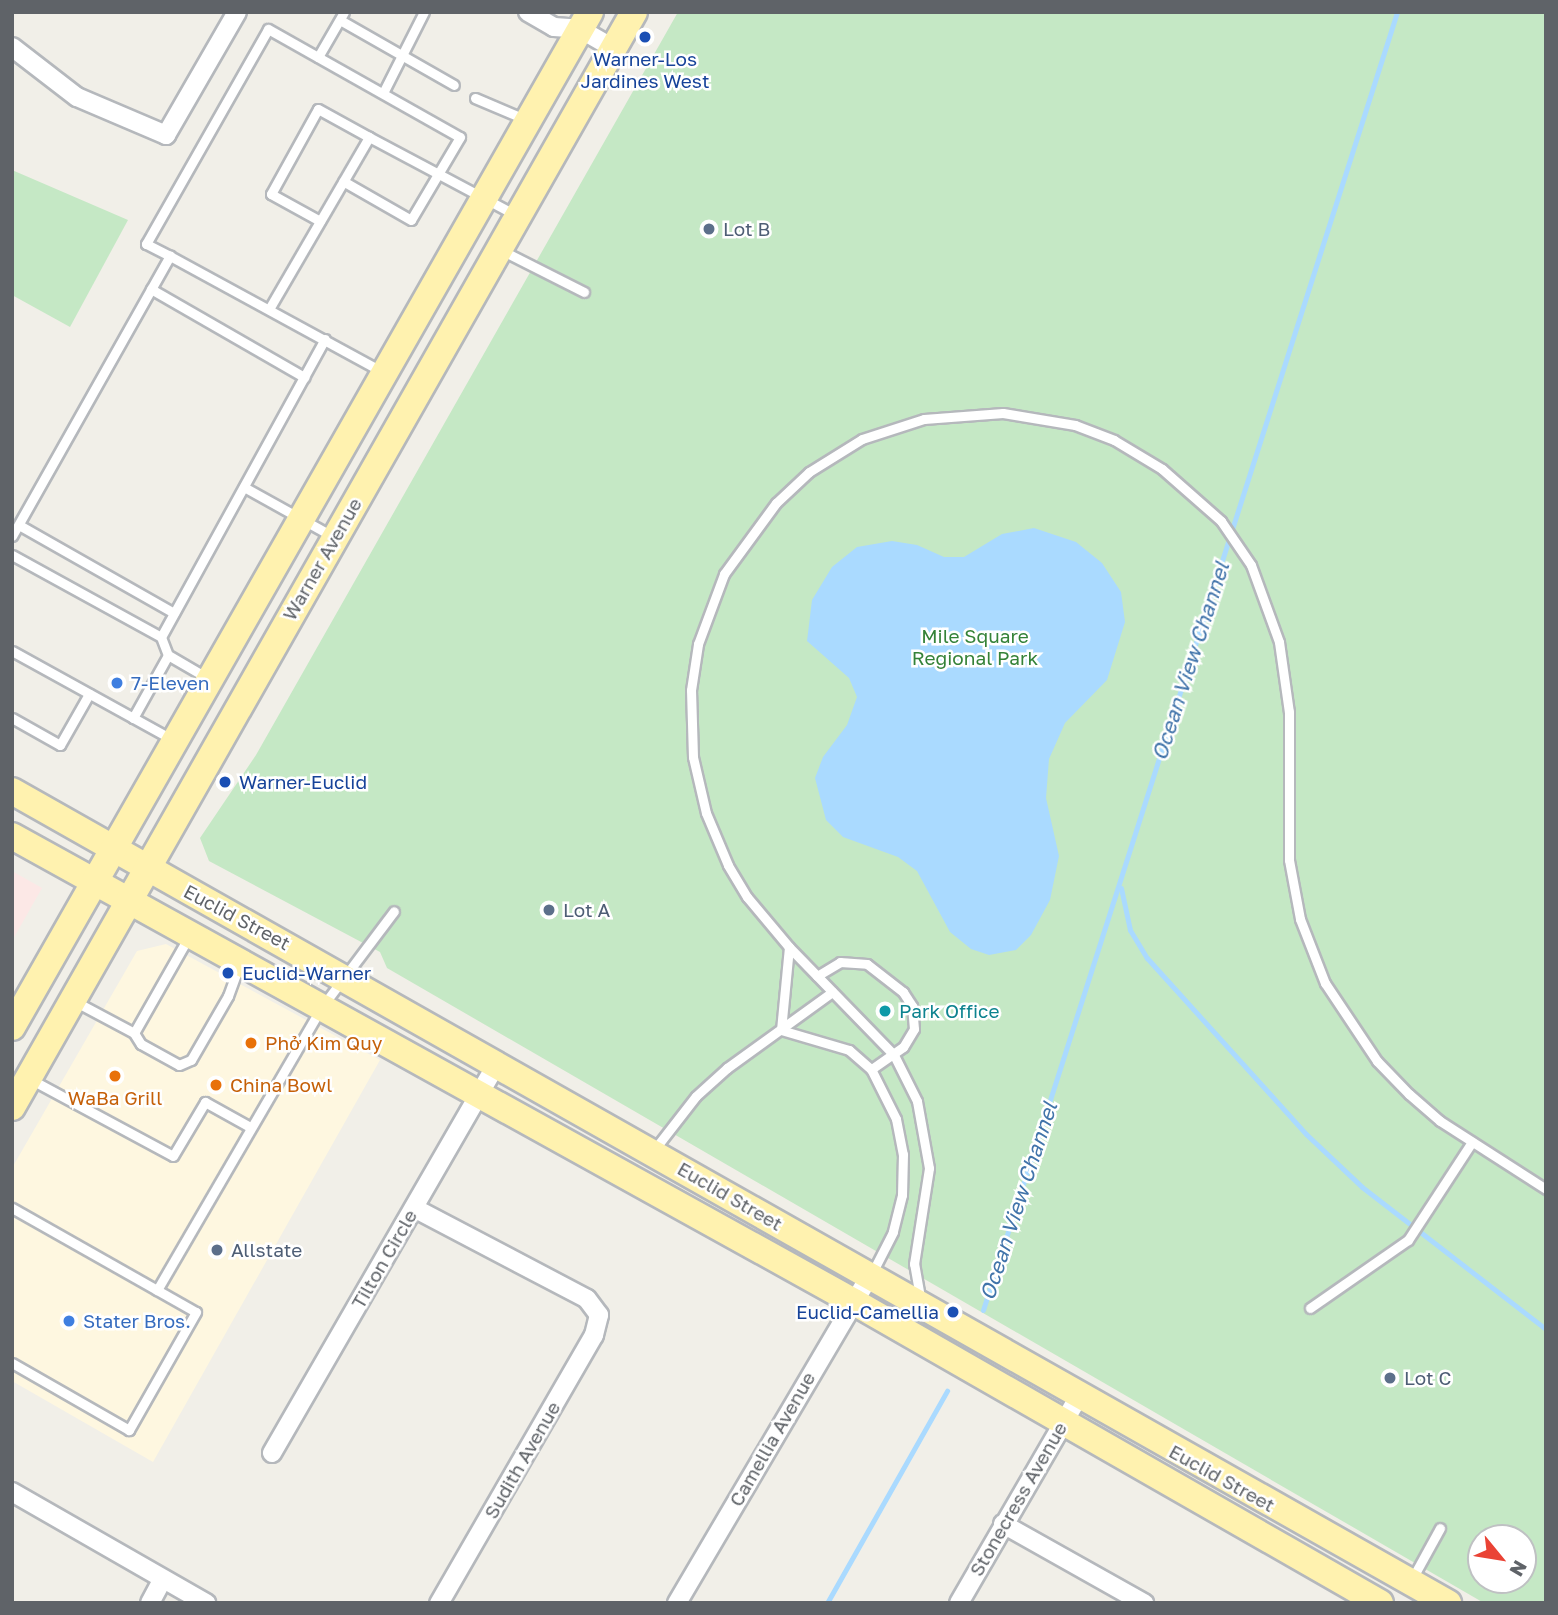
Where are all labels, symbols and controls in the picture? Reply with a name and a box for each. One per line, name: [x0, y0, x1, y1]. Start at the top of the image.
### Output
marker: Warner-Los Jardines West: [637, 29, 653, 45]
place label: Warner-Los Jardines West: [581, 48, 709, 92]
place label: Lot B: [723, 218, 770, 240]
marker: Lot B: [701, 221, 717, 237]
street label: Warner Avenue: [278, 494, 366, 624]
water label: Ocean View Channel: [1146, 559, 1234, 763]
park label: Mile Square Regional Park: [912, 625, 1038, 669]
place label: 7-Eleven: [131, 672, 209, 694]
marker: 7-Eleven: [109, 675, 125, 691]
place label: Warner-Euclid: [239, 771, 367, 793]
marker: Warner-Euclid: [217, 774, 233, 790]
street label: Euclid Street: [180, 879, 294, 955]
place label: Lot A: [563, 899, 610, 921]
marker: Lot A: [541, 902, 557, 918]
place label: Euclid-Warner: [242, 962, 371, 984]
marker: Euclid-Warner: [220, 965, 236, 981]
place label: Park Office: [899, 1000, 999, 1022]
marker: Park Office: [877, 1003, 893, 1019]
place label: Phở Kim Quy: [265, 1032, 382, 1054]
marker: Phở Kim Quy: [243, 1035, 259, 1051]
marker: WaBa Grill: [107, 1068, 123, 1084]
place label: China Bowl: [230, 1074, 332, 1096]
marker: China Bowl: [208, 1077, 224, 1093]
place label: WaBa Grill: [68, 1087, 162, 1109]
water label: Ocean View Channel: [974, 1099, 1062, 1303]
street label: Euclid Street: [674, 1157, 786, 1235]
street label: Tilton Circle: [347, 1205, 421, 1313]
place label: Allstate: [231, 1239, 302, 1261]
marker: Allstate: [209, 1242, 225, 1258]
place label: Euclid-Camellia: [796, 1301, 939, 1323]
marker: Euclid-Camellia: [945, 1304, 961, 1320]
place label: Stater Bros.: [83, 1310, 191, 1332]
marker: Stater Bros.: [61, 1313, 77, 1329]
place label: Lot C: [1404, 1367, 1451, 1389]
street label: Camellia Avenue: [724, 1368, 820, 1510]
marker: Lot C: [1382, 1370, 1398, 1386]
street label: Sudith Avenue: [479, 1397, 565, 1523]
street label: Stonecress Avenue: [965, 1418, 1071, 1580]
street label: Euclid Street: [1165, 1440, 1279, 1516]
north arrow: [1467, 1524, 1537, 1594]
text: N: [1505, 1557, 1532, 1581]

